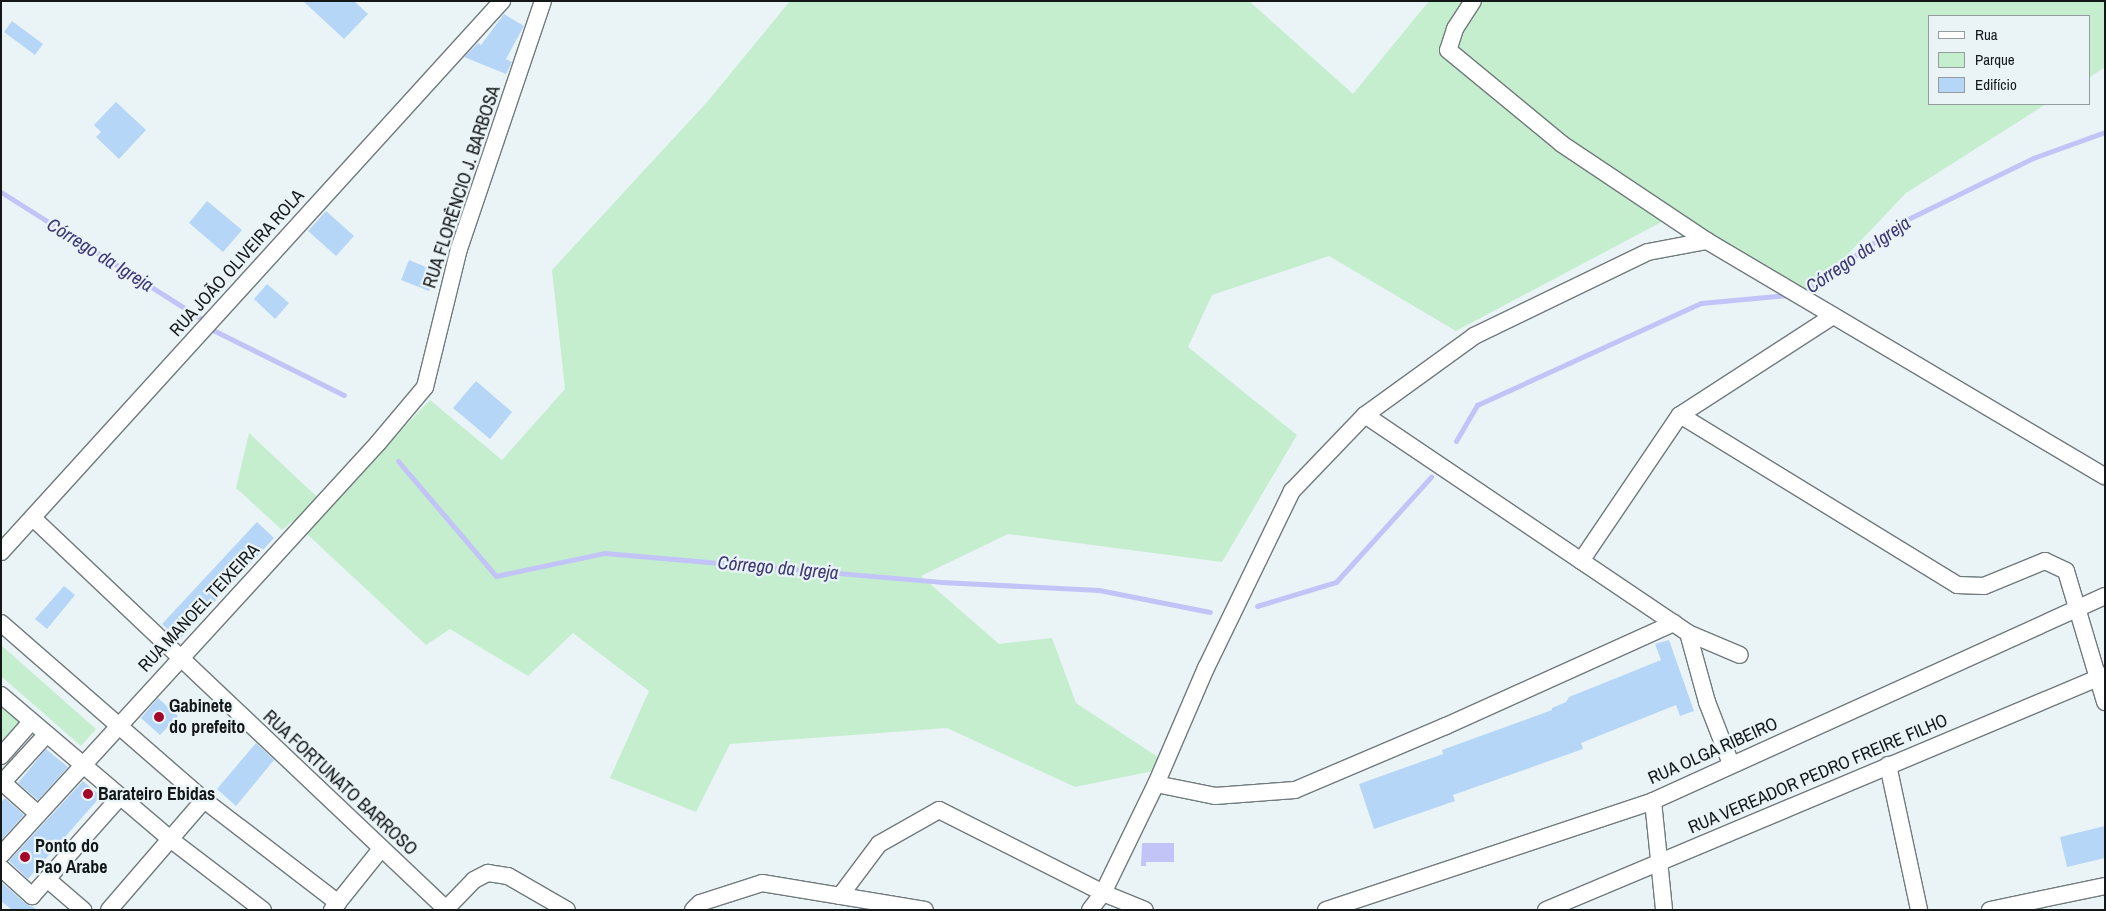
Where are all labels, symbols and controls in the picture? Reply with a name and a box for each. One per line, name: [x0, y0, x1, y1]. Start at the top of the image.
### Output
legend: [1928, 15, 2091, 105]
text: Rua: [1975, 24, 1998, 45]
text: Parque: [1975, 49, 2015, 70]
text: Edifício: [1975, 74, 2017, 95]
street label: RUA FLORÊNCIO J. BARBOSA: [419, 83, 505, 291]
street label: RUA JOÃO OLIVEIRA ROLA: [165, 184, 309, 342]
water label: Córrego da Igreja: [1801, 212, 1915, 298]
water label: Córrego da Igreja: [43, 213, 157, 297]
street label: RUA MANOEL TEIXEIRA: [133, 539, 265, 677]
water label: Córrego da Igreja: [717, 551, 839, 585]
place label: Gabinete do prefeito: [169, 696, 245, 739]
street label: RUA FORTUNATO BARROSO: [258, 706, 422, 860]
street label: RUA VEREADOR PEDRO FREIRE FILHO: [1685, 709, 1951, 839]
marker: Gabinete do prefeito: [153, 711, 165, 723]
street label: RUA OLGA RIBEIRO: [1644, 712, 1782, 790]
place label: Barateiro Ebidas: [98, 783, 215, 805]
marker: Barateiro Ebidas: [82, 788, 94, 800]
place label: Ponto do Pao Arabe: [35, 836, 108, 879]
marker: Ponto do Pao Arabe: [19, 851, 31, 863]

